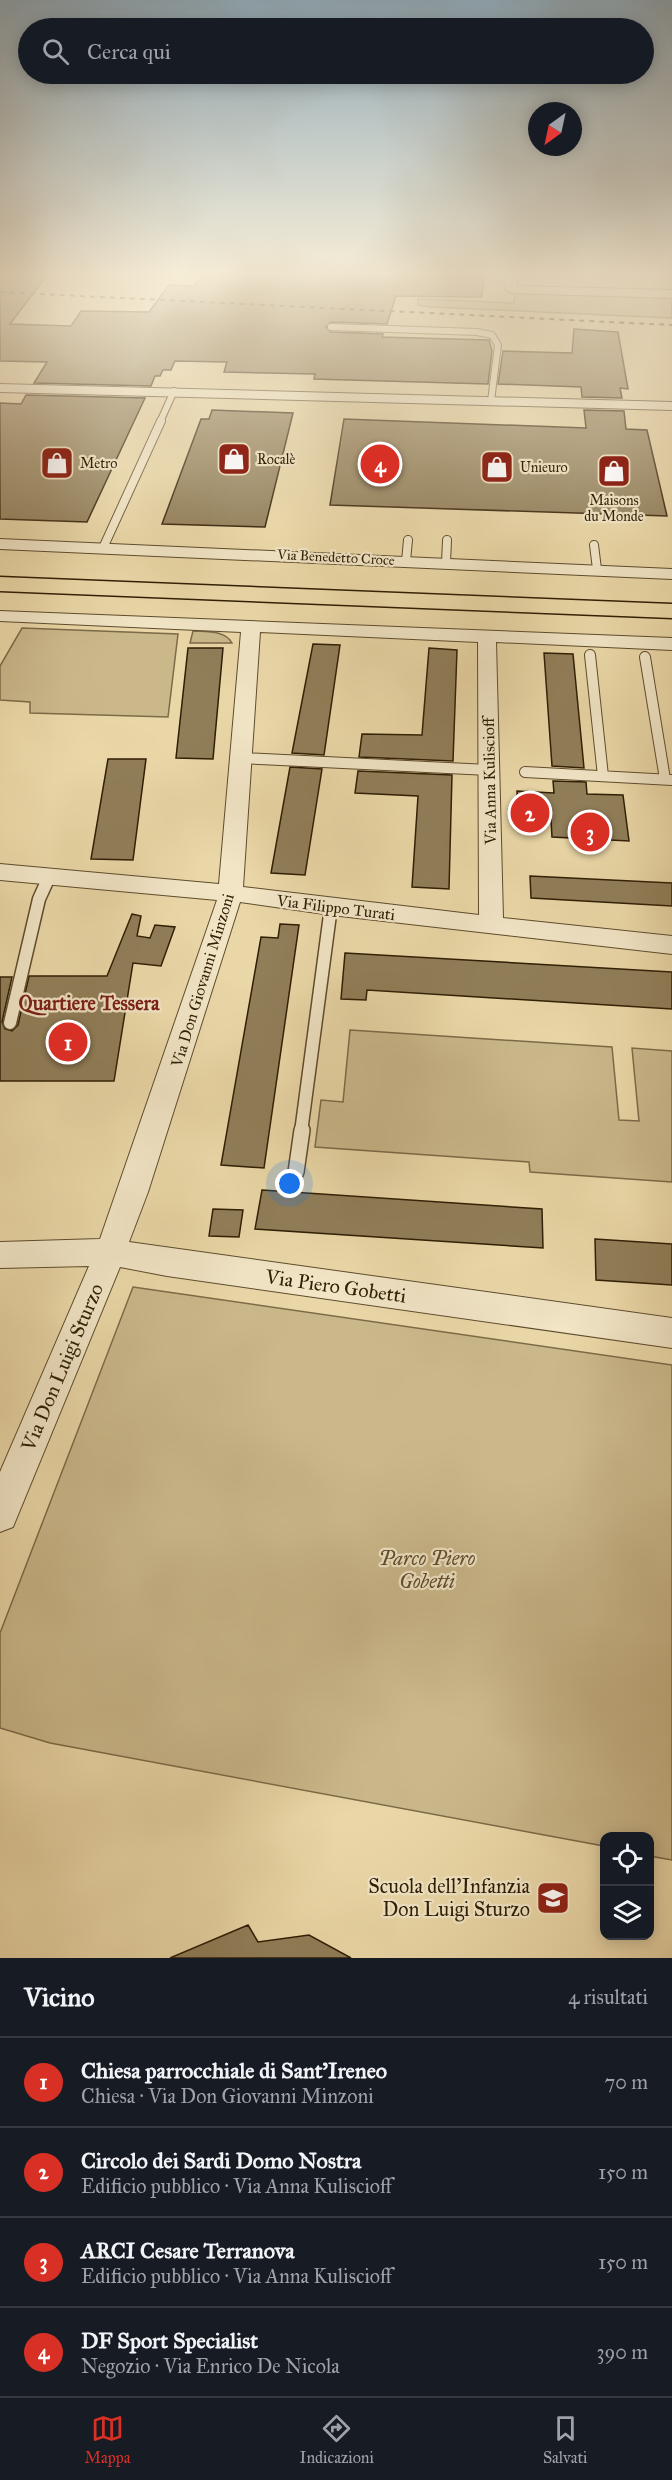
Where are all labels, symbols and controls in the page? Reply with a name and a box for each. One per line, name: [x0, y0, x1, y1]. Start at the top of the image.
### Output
search box: [18, 18, 654, 84]
icon: search: [39, 35, 72, 68]
text: Cerca qui: [87, 38, 171, 65]
north arrow: [528, 102, 582, 156]
shop icon: Rocalè: [216, 441, 252, 477]
pin: 4: [360, 442, 400, 486]
shop icon: Metro: [39, 445, 75, 481]
shop icon: Unieuro: [479, 449, 515, 485]
place label: Rocalè: [257, 451, 295, 468]
shop icon: Maisons du Monde: [596, 453, 632, 489]
place label: Metro: [80, 455, 117, 472]
place label: Unieuro: [520, 459, 568, 476]
place label: Maisons du Monde: [584, 492, 644, 525]
street label: Via Benedetto Croce: [276, 546, 395, 569]
street label: Via Anna Kuliscioff: [479, 715, 500, 846]
pin: 2: [510, 790, 550, 836]
pin: 3: [570, 810, 610, 854]
street label: Via Don Giovanni Minzoni: [167, 891, 238, 1070]
street label: Via Filippo Turati: [275, 891, 397, 924]
district label: Quartiere Tessera: [19, 991, 160, 1016]
pin: 1: [48, 1020, 88, 1064]
your location: [275, 1169, 304, 1198]
street label: Via Piero Gobetti: [263, 1264, 408, 1308]
street label: Via Don Luigi Sturzo: [15, 1280, 109, 1456]
park label: Parco Piero Gobetti: [379, 1546, 476, 1593]
map controls: [600, 1832, 654, 1940]
button: locate: [600, 1832, 654, 1886]
place label: Scuola dell'Infanzia Don Luigi Sturzo: [368, 1874, 531, 1922]
school or university icon: Scuola dell'Infanzia Don Luigi Sturzo: [535, 1880, 571, 1916]
button: layers: [600, 1886, 654, 1940]
text: Vicino: [24, 1981, 95, 2013]
text: 4 risultati: [568, 1985, 648, 2009]
text: Chiesa parrocchiale di Sant'Ireneo: [81, 2057, 387, 2084]
text: 1: [40, 2070, 47, 2094]
text: 70 m: [605, 2070, 648, 2094]
text: Chiesa · Via Don Giovanni Minzoni: [81, 2084, 374, 2108]
text: Circolo dei Sardi Domo Nostra: [81, 2147, 361, 2174]
text: 2: [39, 2160, 48, 2184]
text: 150 m: [598, 2160, 648, 2184]
text: Edificio pubblico · Via Anna Kuliscioff: [81, 2174, 392, 2198]
text: ARCI Cesare Terranova: [81, 2237, 295, 2264]
text: 3: [40, 2250, 48, 2274]
text: 150 m: [598, 2250, 648, 2274]
text: Edificio pubblico · Via Anna Kuliscioff: [81, 2264, 392, 2288]
text: DF Sport Specialist: [81, 2327, 258, 2354]
text: 4: [38, 2340, 49, 2364]
text: 390 m: [597, 2340, 648, 2364]
text: Negozio · Via Enrico De Nicola: [81, 2354, 340, 2378]
tab: Mappa: [85, 2412, 131, 2467]
tab: Indicazioni: [300, 2412, 374, 2467]
tab: Salvati: [543, 2412, 587, 2467]

